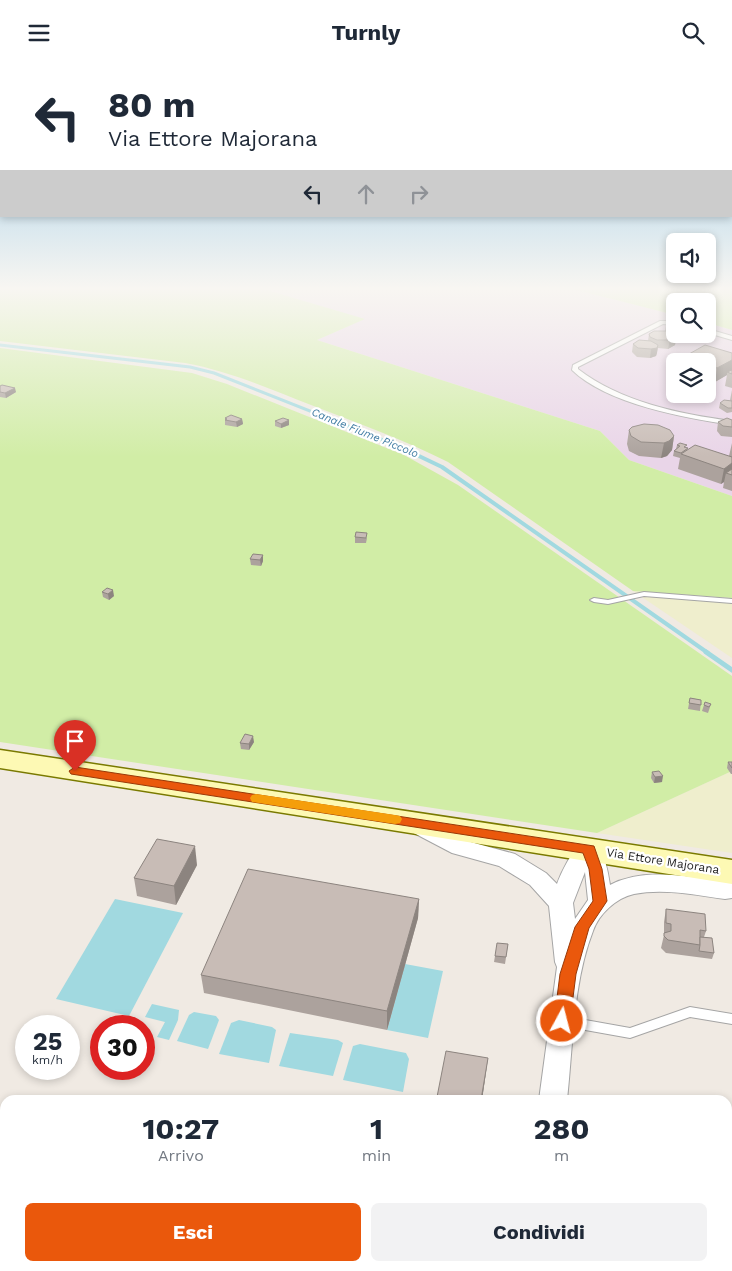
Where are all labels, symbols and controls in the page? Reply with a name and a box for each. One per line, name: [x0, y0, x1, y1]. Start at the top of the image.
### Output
icon: menu: [25, 19, 53, 47]
icon: search: [679, 19, 707, 47]
text: Turnly: [332, 20, 400, 45]
text: 80 m: [108, 84, 195, 126]
icon: left: [25, 85, 90, 150]
text: Via Ettore Majorana: [108, 126, 318, 151]
icon: left: [299, 180, 327, 208]
icon: ahead: [352, 180, 380, 208]
icon: right: [405, 180, 433, 208]
map controls: [666, 233, 716, 403]
button: sound: [666, 233, 716, 283]
button: search: [666, 293, 716, 343]
button: layers: [666, 353, 716, 403]
water label: Canale Fiume Piccolo: [310, 406, 420, 460]
pin: [54, 720, 96, 771]
icon: arrive: [61, 727, 89, 755]
street label: Via Ettore Majorana: [605, 845, 721, 877]
position arrow: [535, 994, 587, 1046]
speed limit sign: 30: [90, 1015, 155, 1080]
text: 25: [33, 1027, 62, 1056]
text: km/h: [32, 1053, 63, 1067]
text: 10:27: [142, 1111, 219, 1146]
text: 1: [370, 1111, 383, 1146]
text: 280: [534, 1111, 590, 1146]
text: Arrivo: [158, 1146, 204, 1165]
text: min: [362, 1146, 391, 1165]
text: m: [554, 1146, 569, 1165]
button: Esci: [25, 1203, 361, 1261]
button: Condividi: [371, 1203, 707, 1261]

